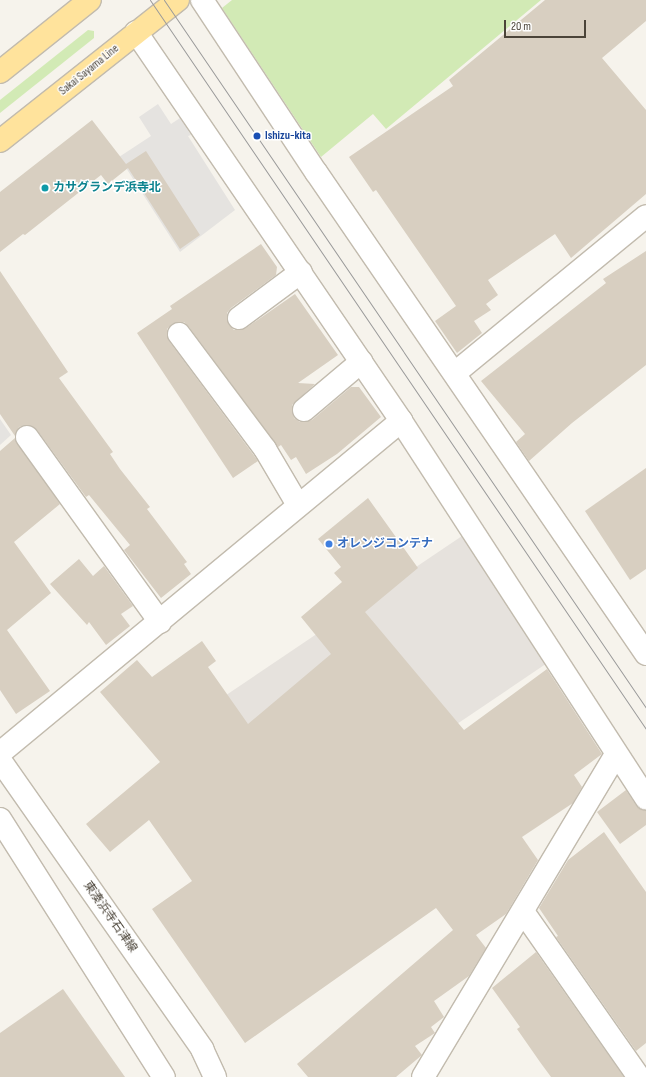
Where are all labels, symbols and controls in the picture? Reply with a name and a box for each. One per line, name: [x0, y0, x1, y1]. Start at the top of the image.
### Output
scale bar: [506, 12, 588, 38]
text: 20 m: [511, 19, 531, 34]
street label: Sakai Sayama Line: [56, 42, 122, 98]
place label: Ishizu-kita: [265, 129, 311, 143]
marker: Ishizu-kita: [252, 131, 262, 141]
place label: カサグランデ浜寺北: [53, 181, 161, 195]
marker: カサグランデ浜寺北: [40, 183, 50, 193]
place label: オレンジコンテナ: [337, 537, 433, 551]
marker: オレンジコンテナ: [324, 539, 334, 549]
street label: 東湊浜寺石津線: [80, 878, 140, 956]

